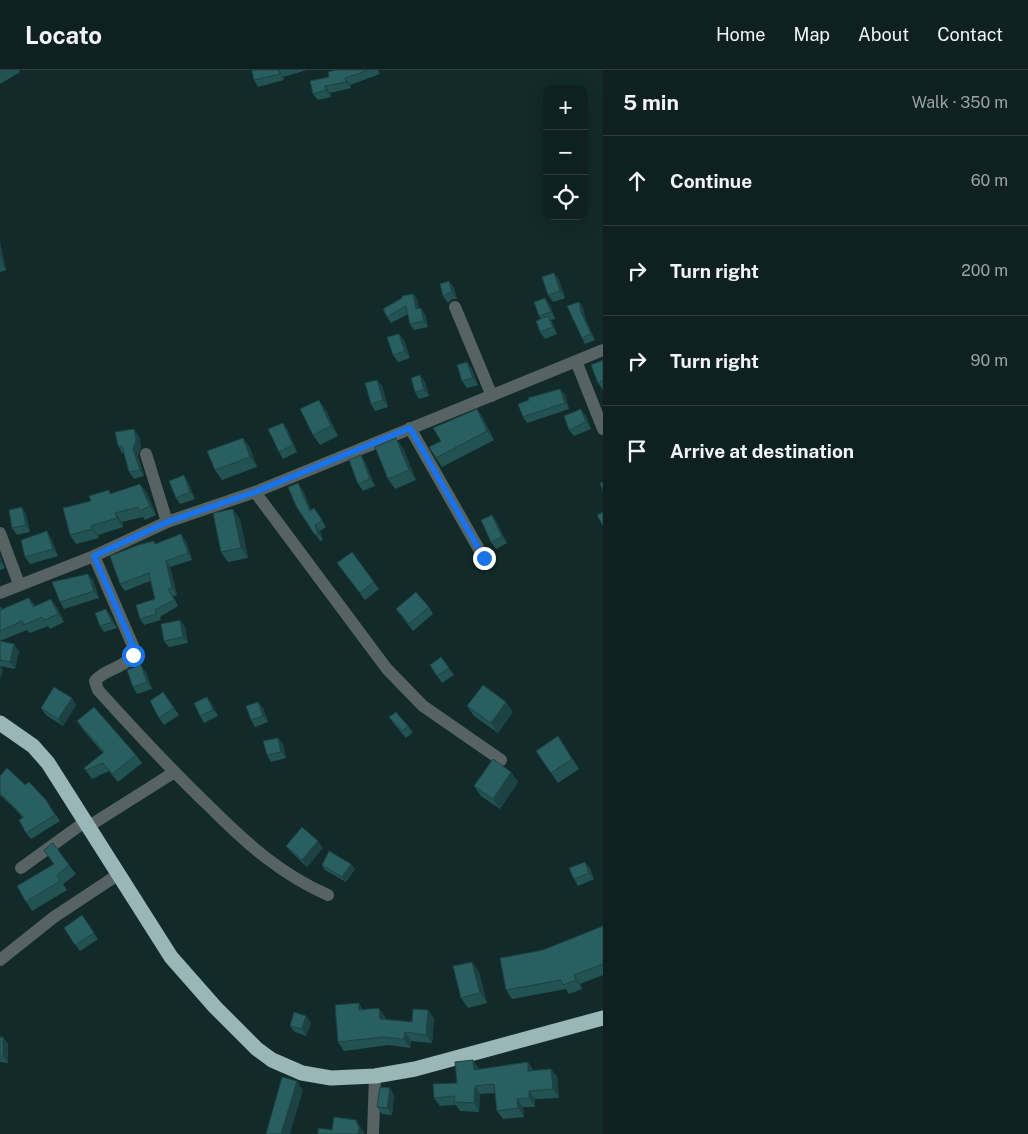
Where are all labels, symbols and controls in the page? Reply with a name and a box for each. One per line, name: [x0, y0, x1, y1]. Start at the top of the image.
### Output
text: Locato: [25, 21, 102, 49]
text: Home: [716, 24, 766, 45]
text: Map: [794, 24, 830, 45]
text: About: [858, 24, 909, 45]
text: Contact: [937, 24, 1003, 45]
map controls: [543, 85, 588, 220]
button: +: [543, 85, 588, 130]
text: 5 min: [623, 90, 679, 115]
text: Walk · 350 m: [912, 93, 1008, 112]
button: −: [543, 130, 588, 175]
icon: ahead: [623, 167, 651, 195]
text: Continue: [670, 170, 752, 192]
text: 60 m: [971, 171, 1008, 190]
button: locate: [543, 175, 588, 220]
icon: right: [623, 257, 651, 285]
text: Turn right: [670, 260, 759, 282]
text: 200 m: [961, 261, 1008, 280]
icon: right: [623, 347, 651, 375]
text: Turn right: [670, 350, 759, 372]
text: 90 m: [971, 351, 1008, 370]
icon: arrive: [623, 437, 651, 465]
text: Arrive at destination: [670, 440, 854, 462]
route end: [473, 547, 496, 570]
route start: [122, 644, 145, 667]

